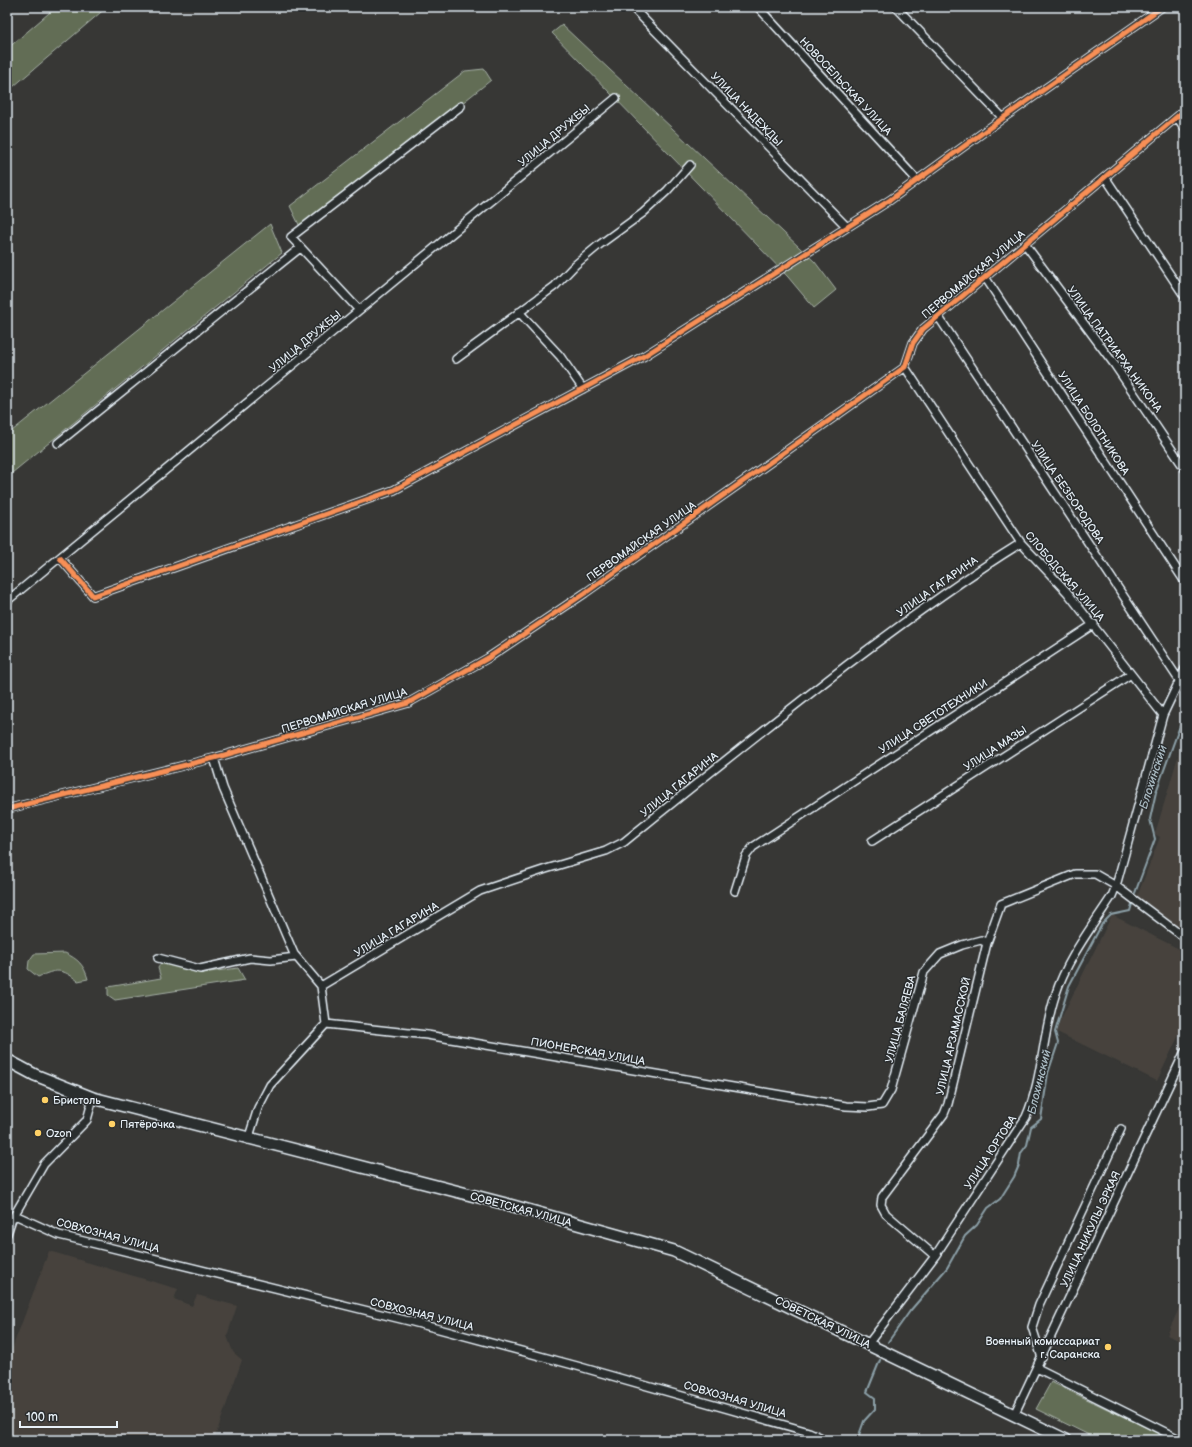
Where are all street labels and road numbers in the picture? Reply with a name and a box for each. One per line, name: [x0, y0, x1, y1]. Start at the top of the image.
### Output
street label: НОВОСЕЛЬСКАЯ УЛИЦА: [797, 35, 895, 138]
street label: УЛИЦА НАДЕЖДЫ: [708, 70, 785, 149]
street label: УЛИЦА ДРУЖБЫ: [516, 102, 593, 169]
street label: ПЕРВОМАЙСКАЯ УЛИЦА: [919, 227, 1028, 321]
street label: УЛИЦА ПАТРИАРХА НИКОНА: [1064, 284, 1165, 415]
street label: УЛИЦА ДРУЖБЫ: [267, 308, 344, 375]
street label: УЛИЦА БОЛОТНИКОВА: [1055, 369, 1132, 478]
street label: УЛИЦА БЕЗБОРОДОВА: [1028, 439, 1107, 546]
street label: ПЕРВОМАЙСКАЯ УЛИЦА: [584, 498, 699, 584]
street label: СЛОБОДСКАЯ УЛИЦА: [1022, 529, 1107, 624]
street label: УЛИЦА ГАГАРИНА: [894, 553, 981, 619]
street label: УЛИЦА СВЕТОТЕХНИКИ: [877, 676, 990, 756]
street label: ПЕРВОМАЙСКАЯ УЛИЦА: [280, 685, 409, 736]
street label: УЛИЦА МАЗЫ: [961, 723, 1029, 774]
street label: УЛИЦА ГАГАРИНА: [638, 749, 721, 820]
street label: УЛИЦА ГАГАРИНА: [352, 899, 441, 960]
street label: УЛИЦА БАЛЯЕВА: [883, 974, 919, 1064]
street label: УЛИЦА АРЗАМАССКОЙ: [934, 976, 973, 1096]
street label: ПИОНЕРСКАЯ УЛИЦА: [530, 1035, 646, 1068]
street label: УЛИЦА ЮРТОВА: [962, 1113, 1019, 1192]
street label: УЛИЦА НИКУЛЫ ЭРКАЯ: [1058, 1169, 1123, 1289]
street label: СОВЕТСКАЯ УЛИЦА: [469, 1190, 573, 1229]
street label: СОВХОЗНАЯ УЛИЦА: [55, 1215, 161, 1256]
street label: СОВЕТСКАЯ УЛИЦА: [773, 1294, 873, 1351]
street label: СОВХОЗНАЯ УЛИЦА: [369, 1295, 475, 1334]
street label: СОВХОЗНАЯ УЛИЦА: [682, 1379, 788, 1420]

